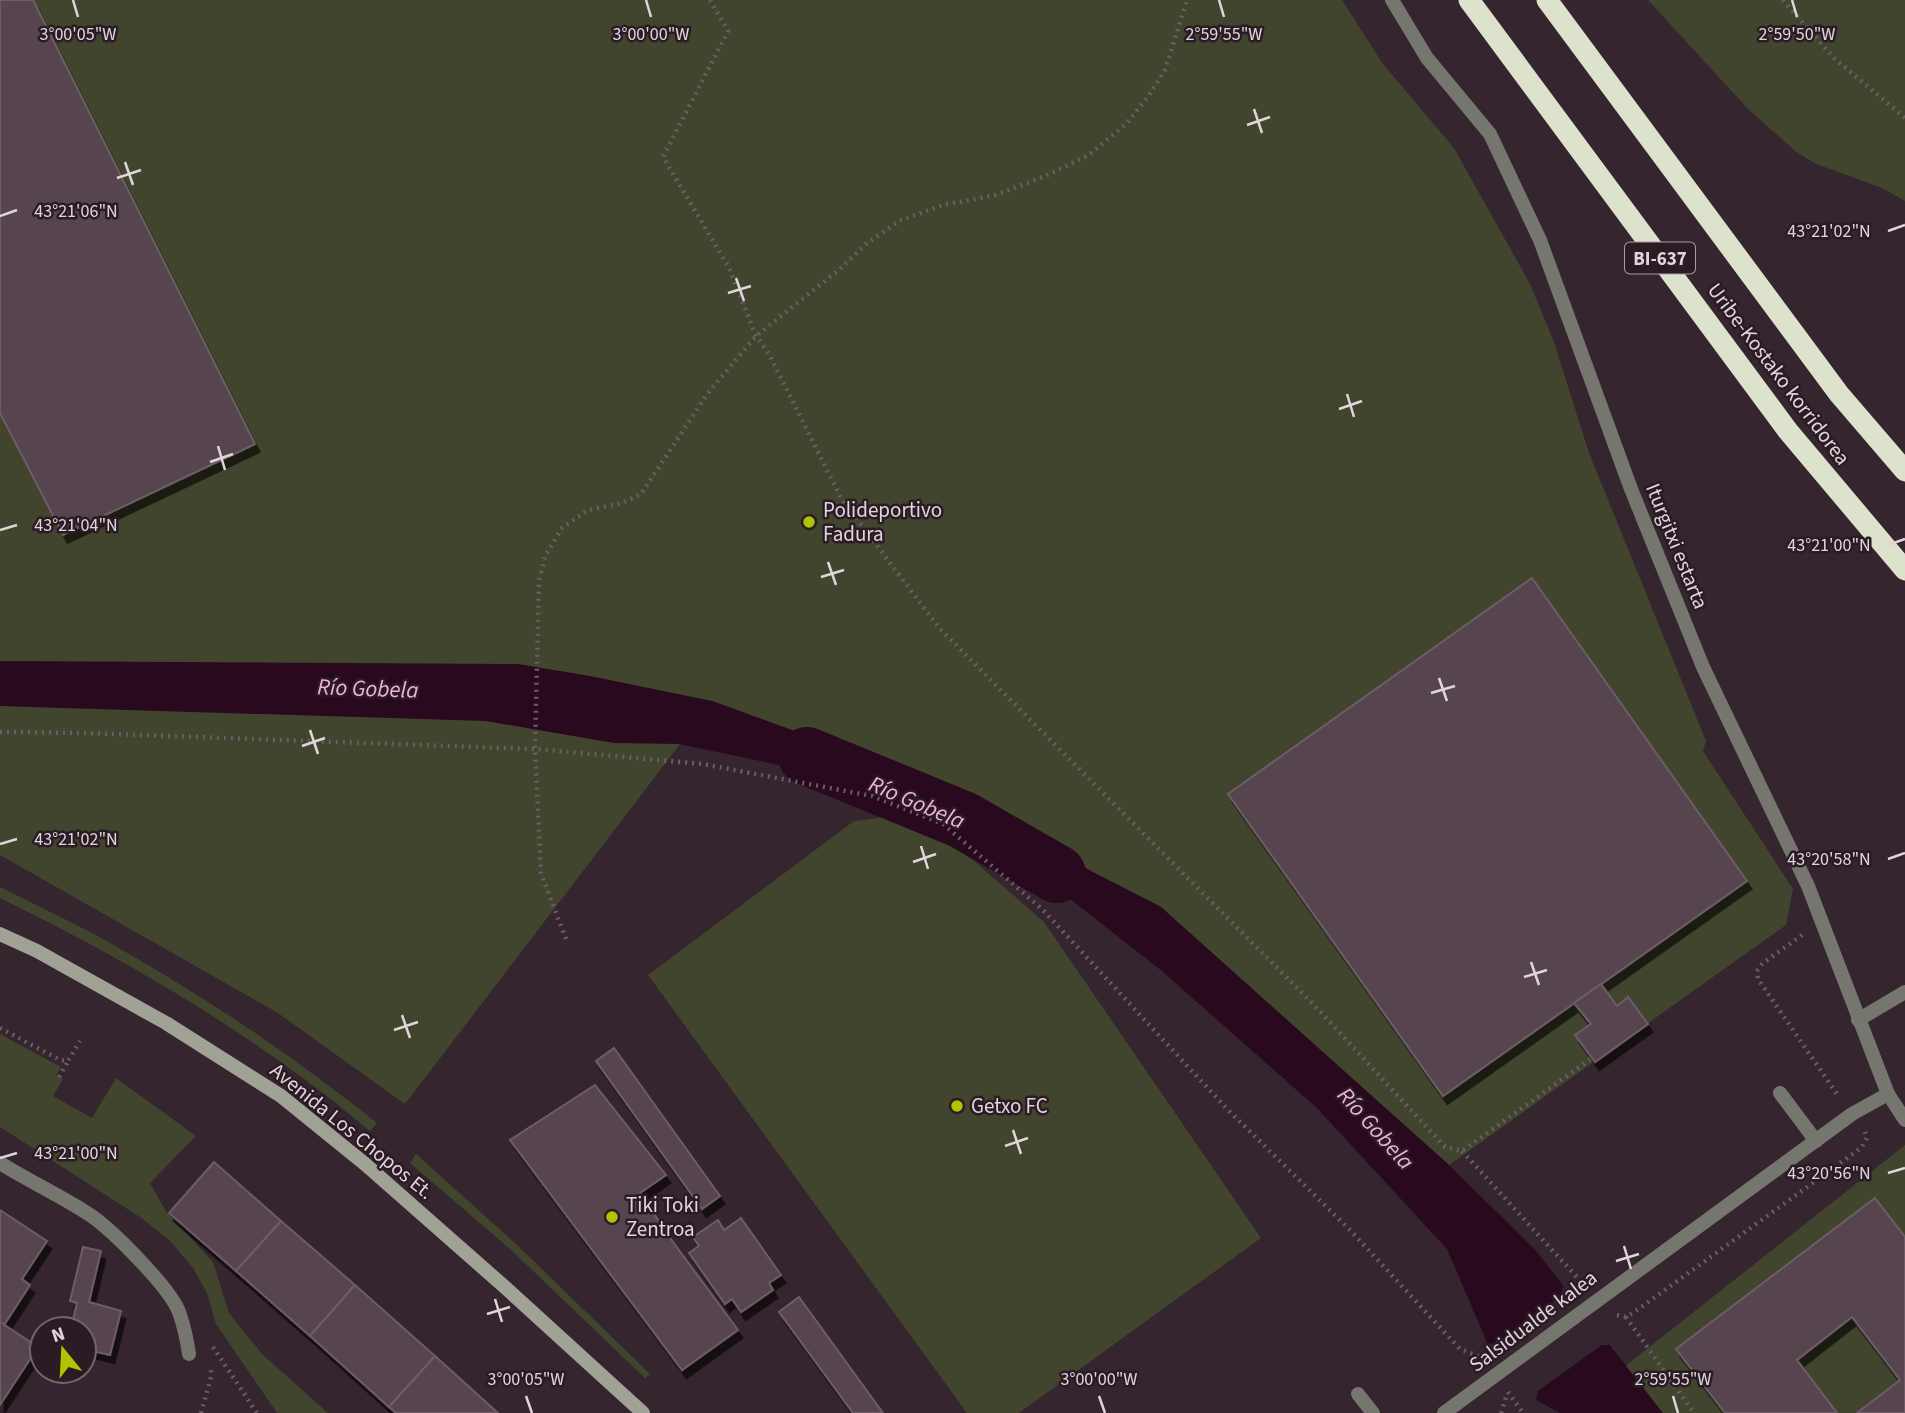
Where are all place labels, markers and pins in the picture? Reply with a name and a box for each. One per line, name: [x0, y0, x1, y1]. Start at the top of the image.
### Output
place label: Polideportivo Fadura: [823, 495, 942, 549]
marker: Polideportivo Fadura: [801, 514, 817, 530]
place label: Getxo FC: [971, 1091, 1048, 1121]
marker: Getxo FC: [949, 1098, 965, 1114]
place label: Tiki Toki Zentroa: [626, 1190, 699, 1244]
marker: Tiki Toki Zentroa: [604, 1209, 620, 1225]

